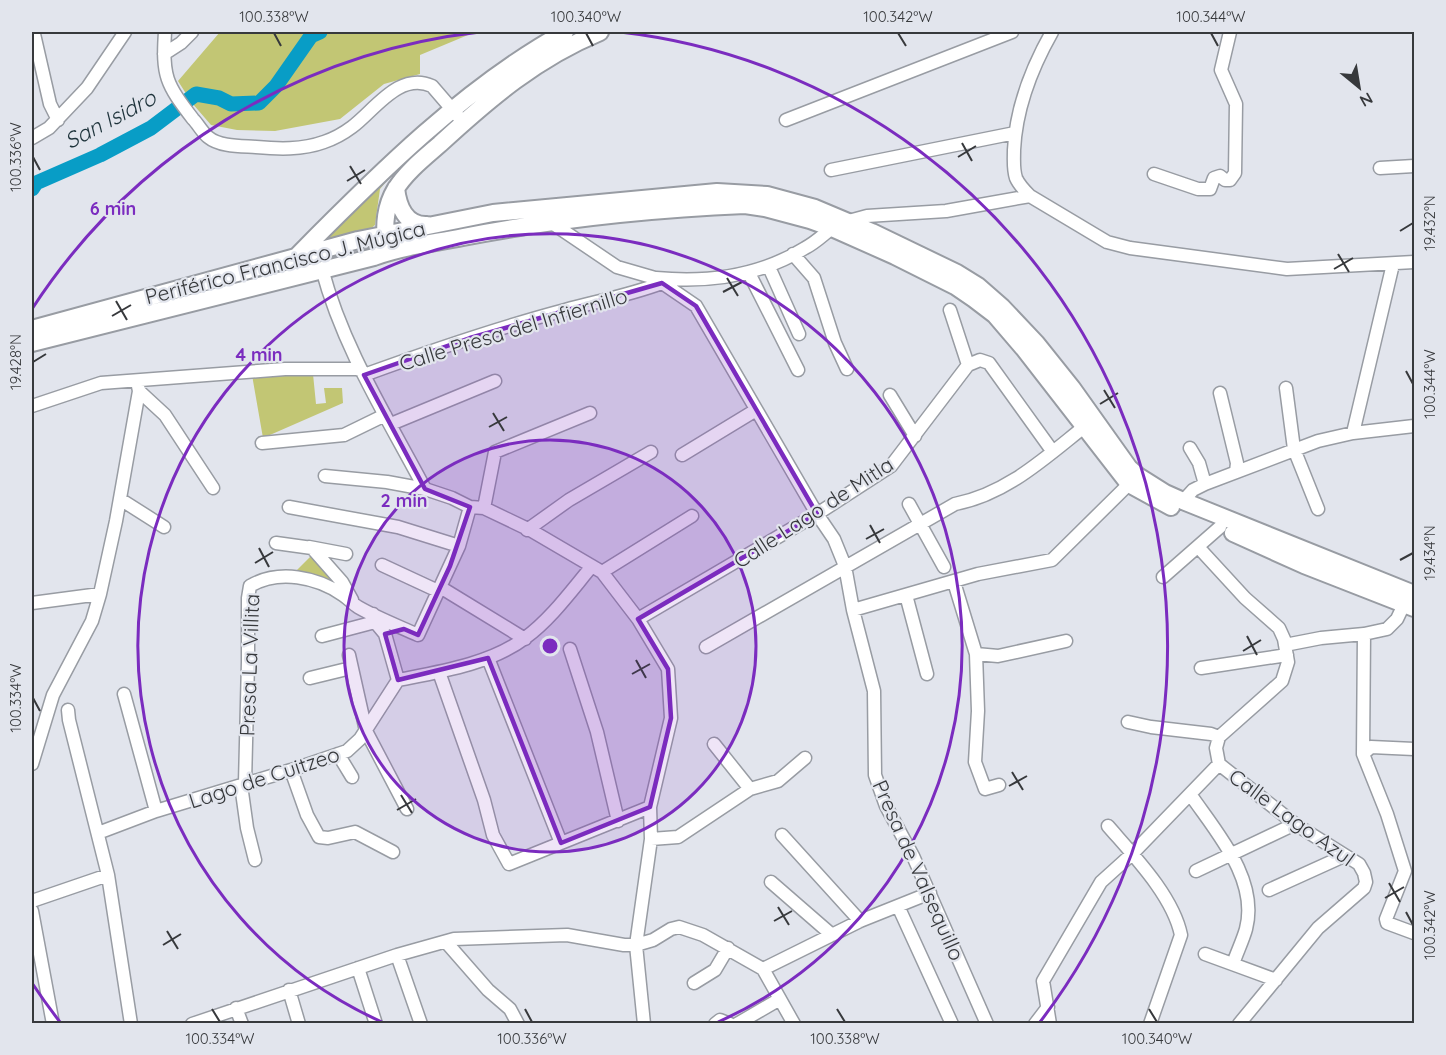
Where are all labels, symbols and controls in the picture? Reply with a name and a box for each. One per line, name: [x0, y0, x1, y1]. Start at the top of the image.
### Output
text: 100.338°W: [239, 7, 309, 26]
text: 100.340°W: [551, 7, 622, 26]
text: 100.342°W: [863, 7, 933, 26]
text: 100.344°W: [1176, 7, 1246, 26]
north arrow: [1329, 57, 1389, 117]
water label: San Isidro: [59, 82, 162, 155]
text: N: [1356, 88, 1377, 112]
text: 100.336°W: [6, 122, 25, 192]
text: 19.432°N: [1420, 195, 1439, 251]
text: 6 min: [90, 197, 136, 220]
street label: Periférico Francisco J. Múgica: [142, 215, 428, 309]
street label: Calle Presa del Infiernillo: [396, 282, 630, 376]
text: 19.428°N: [6, 334, 25, 390]
text: 4 min: [235, 343, 283, 366]
text: 100.344°W: [1420, 349, 1439, 419]
street label: Calle Lago de Mitla: [728, 451, 898, 573]
text: 2 min: [381, 489, 427, 512]
text: 19.434°N: [1420, 525, 1439, 581]
street label: Presa La Villita: [234, 593, 264, 737]
centre of rings: [540, 636, 560, 656]
text: 100.334°W: [6, 663, 25, 733]
street label: Lago de Cuitzeo: [185, 740, 343, 814]
street label: Calle Lago Azul: [1224, 763, 1360, 871]
street label: Presa de Valsequillo: [867, 776, 971, 964]
text: 100.342°W: [1420, 890, 1439, 960]
text: 100.334°W: [185, 1029, 255, 1048]
text: 100.336°W: [497, 1029, 567, 1048]
text: 100.338°W: [810, 1029, 880, 1048]
text: 100.340°W: [1122, 1029, 1193, 1048]

